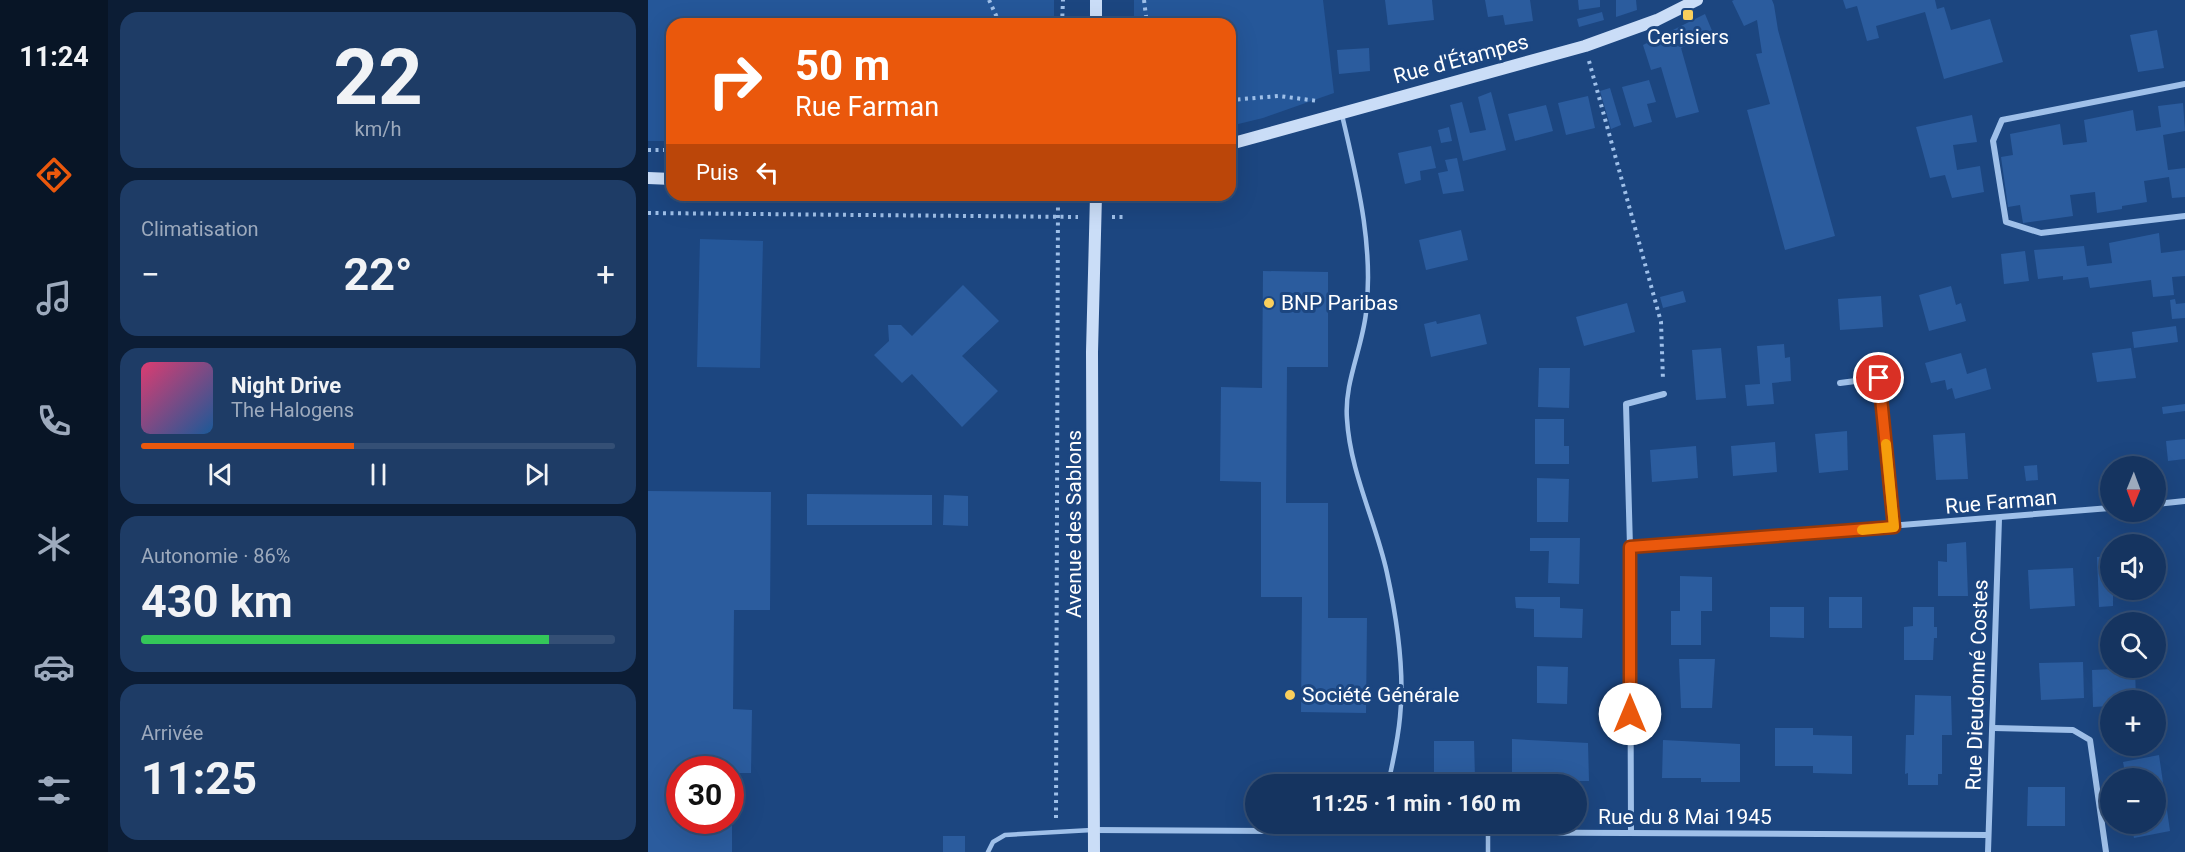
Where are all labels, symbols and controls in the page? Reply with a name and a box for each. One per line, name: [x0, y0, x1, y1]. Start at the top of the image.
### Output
marker: Cerisiers: [1681, 8, 1695, 22]
place label: Cerisiers: [1647, 25, 1729, 49]
street label: Rue d'Étampes: [1391, 29, 1531, 89]
text: 22: [333, 32, 423, 123]
text: 11:24: [19, 41, 89, 73]
text: 50 m: [795, 41, 890, 90]
icon: right: [696, 42, 774, 120]
text: Rue Farman: [795, 91, 939, 123]
text: km/h: [355, 117, 401, 141]
icon: directions: [33, 154, 75, 196]
icon: left: [751, 156, 784, 189]
text: Puis: [696, 160, 739, 185]
text: Climatisation: [141, 217, 259, 241]
text: 22°: [343, 248, 413, 301]
text: −: [141, 255, 160, 294]
text: +: [596, 255, 615, 294]
icon: music: [33, 277, 75, 319]
place label: BNP Paribas: [1281, 291, 1398, 315]
marker: BNP Paribas: [1262, 296, 1276, 310]
pin: [1853, 352, 1904, 403]
icon: arrive: [1862, 361, 1895, 394]
text: Night Drive: [231, 373, 341, 398]
text: The Halogens: [231, 398, 354, 422]
icon: phone: [33, 400, 75, 442]
street label: Avenue des Sablons: [1062, 430, 1086, 618]
north arrow: [2100, 456, 2166, 522]
map controls: [2100, 456, 2166, 834]
icon: previous: [204, 458, 237, 491]
icon: pause: [362, 458, 395, 491]
icon: next: [520, 458, 553, 491]
street label: Rue Farman: [1944, 485, 2058, 519]
icon: climate: [33, 523, 75, 565]
button: sound: [2100, 534, 2166, 600]
text: Autonomie · 86%: [141, 544, 290, 568]
text: 430 km: [141, 575, 293, 628]
street label: Rue Dieudonné Costes: [1961, 579, 1993, 791]
button: search: [2100, 612, 2166, 678]
icon: car: [33, 646, 75, 688]
position arrow: [1598, 682, 1662, 746]
place label: Société Générale: [1302, 683, 1459, 707]
marker: Société Générale: [1283, 688, 1297, 702]
button: +: [2100, 690, 2166, 756]
text: Arrivée: [141, 721, 203, 745]
text: 11:25: [141, 752, 257, 805]
speed limit sign: 30: [666, 756, 744, 834]
button: −: [2100, 768, 2166, 834]
icon: filters: [33, 769, 75, 811]
text: 11:25 · 1 min · 160 m: [1311, 791, 1521, 816]
street label: Rue du 8 Mai 1945: [1598, 805, 1772, 829]

